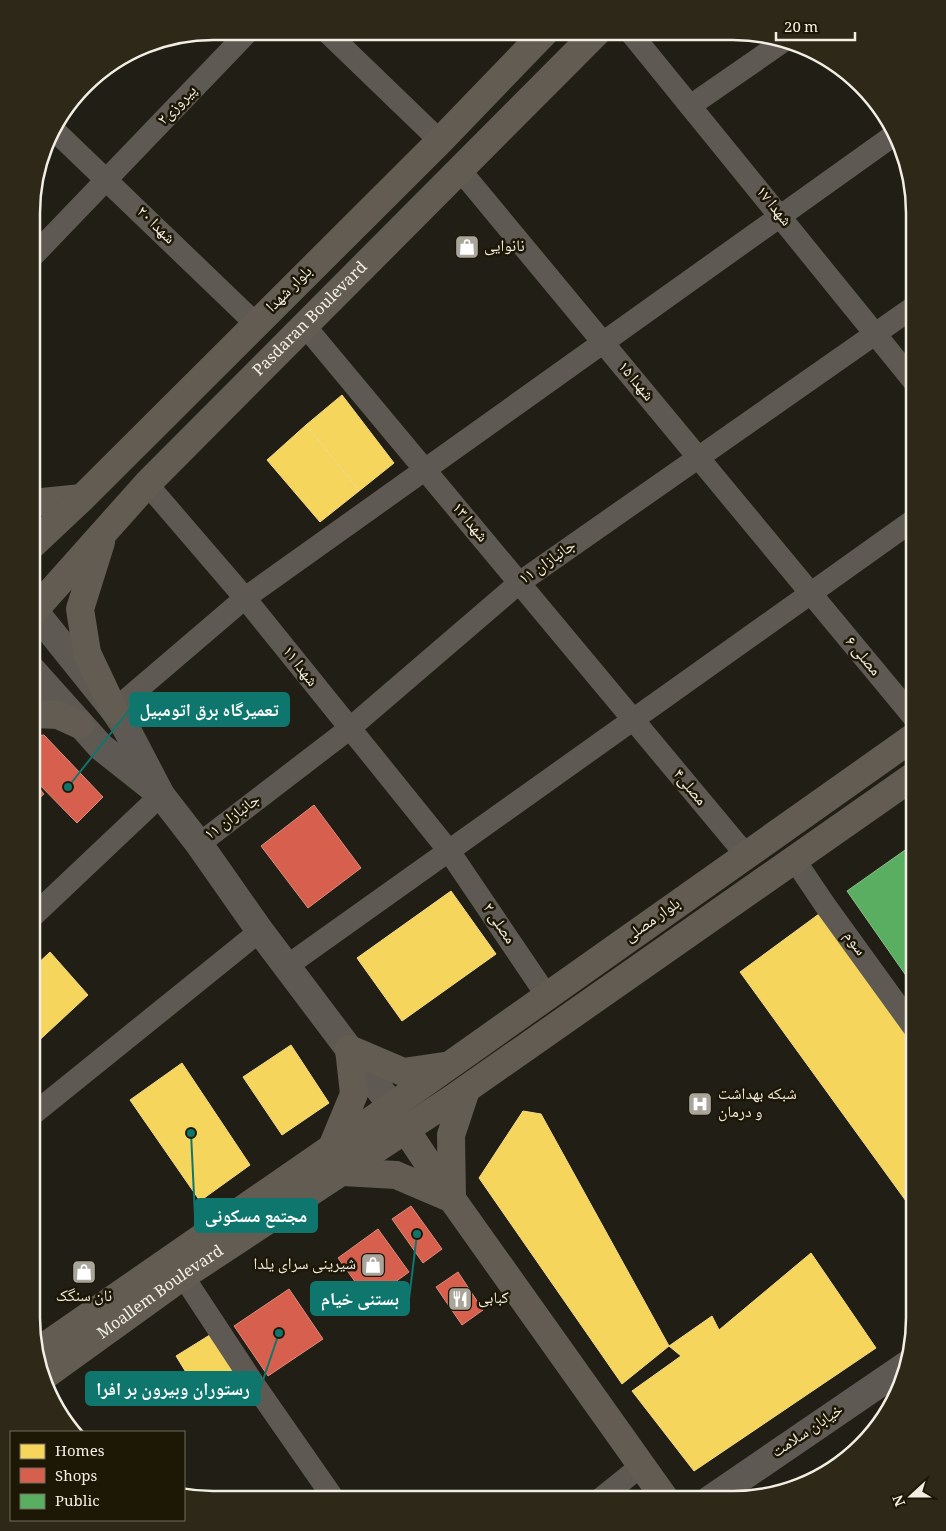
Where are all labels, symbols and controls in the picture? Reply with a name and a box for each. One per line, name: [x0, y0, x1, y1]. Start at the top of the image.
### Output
scale bar: [776, 10, 855, 42]
text: 20 m: [784, 16, 818, 42]
street label: پیروزی۲: [151, 79, 205, 133]
street label: شهدا ۱۷: [748, 181, 798, 233]
street label: شهدا ۲۰: [129, 200, 181, 252]
shop icon: نانوایی: [454, 234, 480, 260]
place label: نانوایی: [484, 234, 525, 261]
street label: Pasdaran Boulevard: [247, 255, 375, 384]
street label: بلوار شهدا: [260, 260, 320, 320]
street label: شهدا ۱۵: [610, 356, 660, 408]
street label: شهدا ۱۳: [444, 497, 494, 549]
street label: جانبازان ۱۱: [514, 533, 582, 593]
street label: مصلی ۶: [837, 631, 887, 683]
street label: شهدا ۱۱: [274, 641, 324, 693]
callout: تعمیرگاه برق اتومبیل: [130, 693, 289, 726]
text: تعمیرگاه برق اتومبیل: [139, 697, 279, 727]
street label: مصلی۴: [665, 763, 713, 813]
street label: جانبازان ۱۱: [199, 788, 267, 848]
street label: بلوار مصلی: [619, 892, 687, 950]
street label: مصلی ۲: [474, 898, 522, 950]
street label: سوم: [835, 926, 873, 962]
place label: شبکه بهداشت و درمان: [718, 1082, 797, 1127]
hospital icon: شبکه بهداشت و درمان: [687, 1091, 713, 1117]
callout: مجتمع مسکونی: [195, 1199, 317, 1232]
text: مجتمع مسکونی: [205, 1203, 307, 1233]
street label: Moallem Boulevard: [92, 1239, 230, 1347]
place label: شیرینی سرای یلدا: [254, 1252, 356, 1279]
shop icon: شیرینی سرای یلدا: [360, 1252, 386, 1278]
shop icon: نان سنگک: [71, 1259, 97, 1285]
callout: بستنی خیام: [311, 1282, 409, 1315]
place label: نان سنگک: [56, 1284, 112, 1311]
text: بستنی خیام: [321, 1286, 399, 1316]
restaurant icon: کبابی: [447, 1286, 473, 1312]
place label: کبابی: [478, 1286, 509, 1313]
callout: رستوران وبیرون بر افرا: [86, 1372, 260, 1405]
text: رستوران وبیرون بر افرا: [96, 1376, 250, 1406]
street label: خیابان سلامت: [766, 1398, 850, 1466]
legend: [10, 1431, 185, 1521]
text: Homes: [55, 1440, 105, 1466]
text: Shops: [55, 1465, 98, 1491]
north arrow: [886, 1471, 936, 1521]
text: Public: [55, 1490, 100, 1516]
text: N: [888, 1490, 914, 1509]

